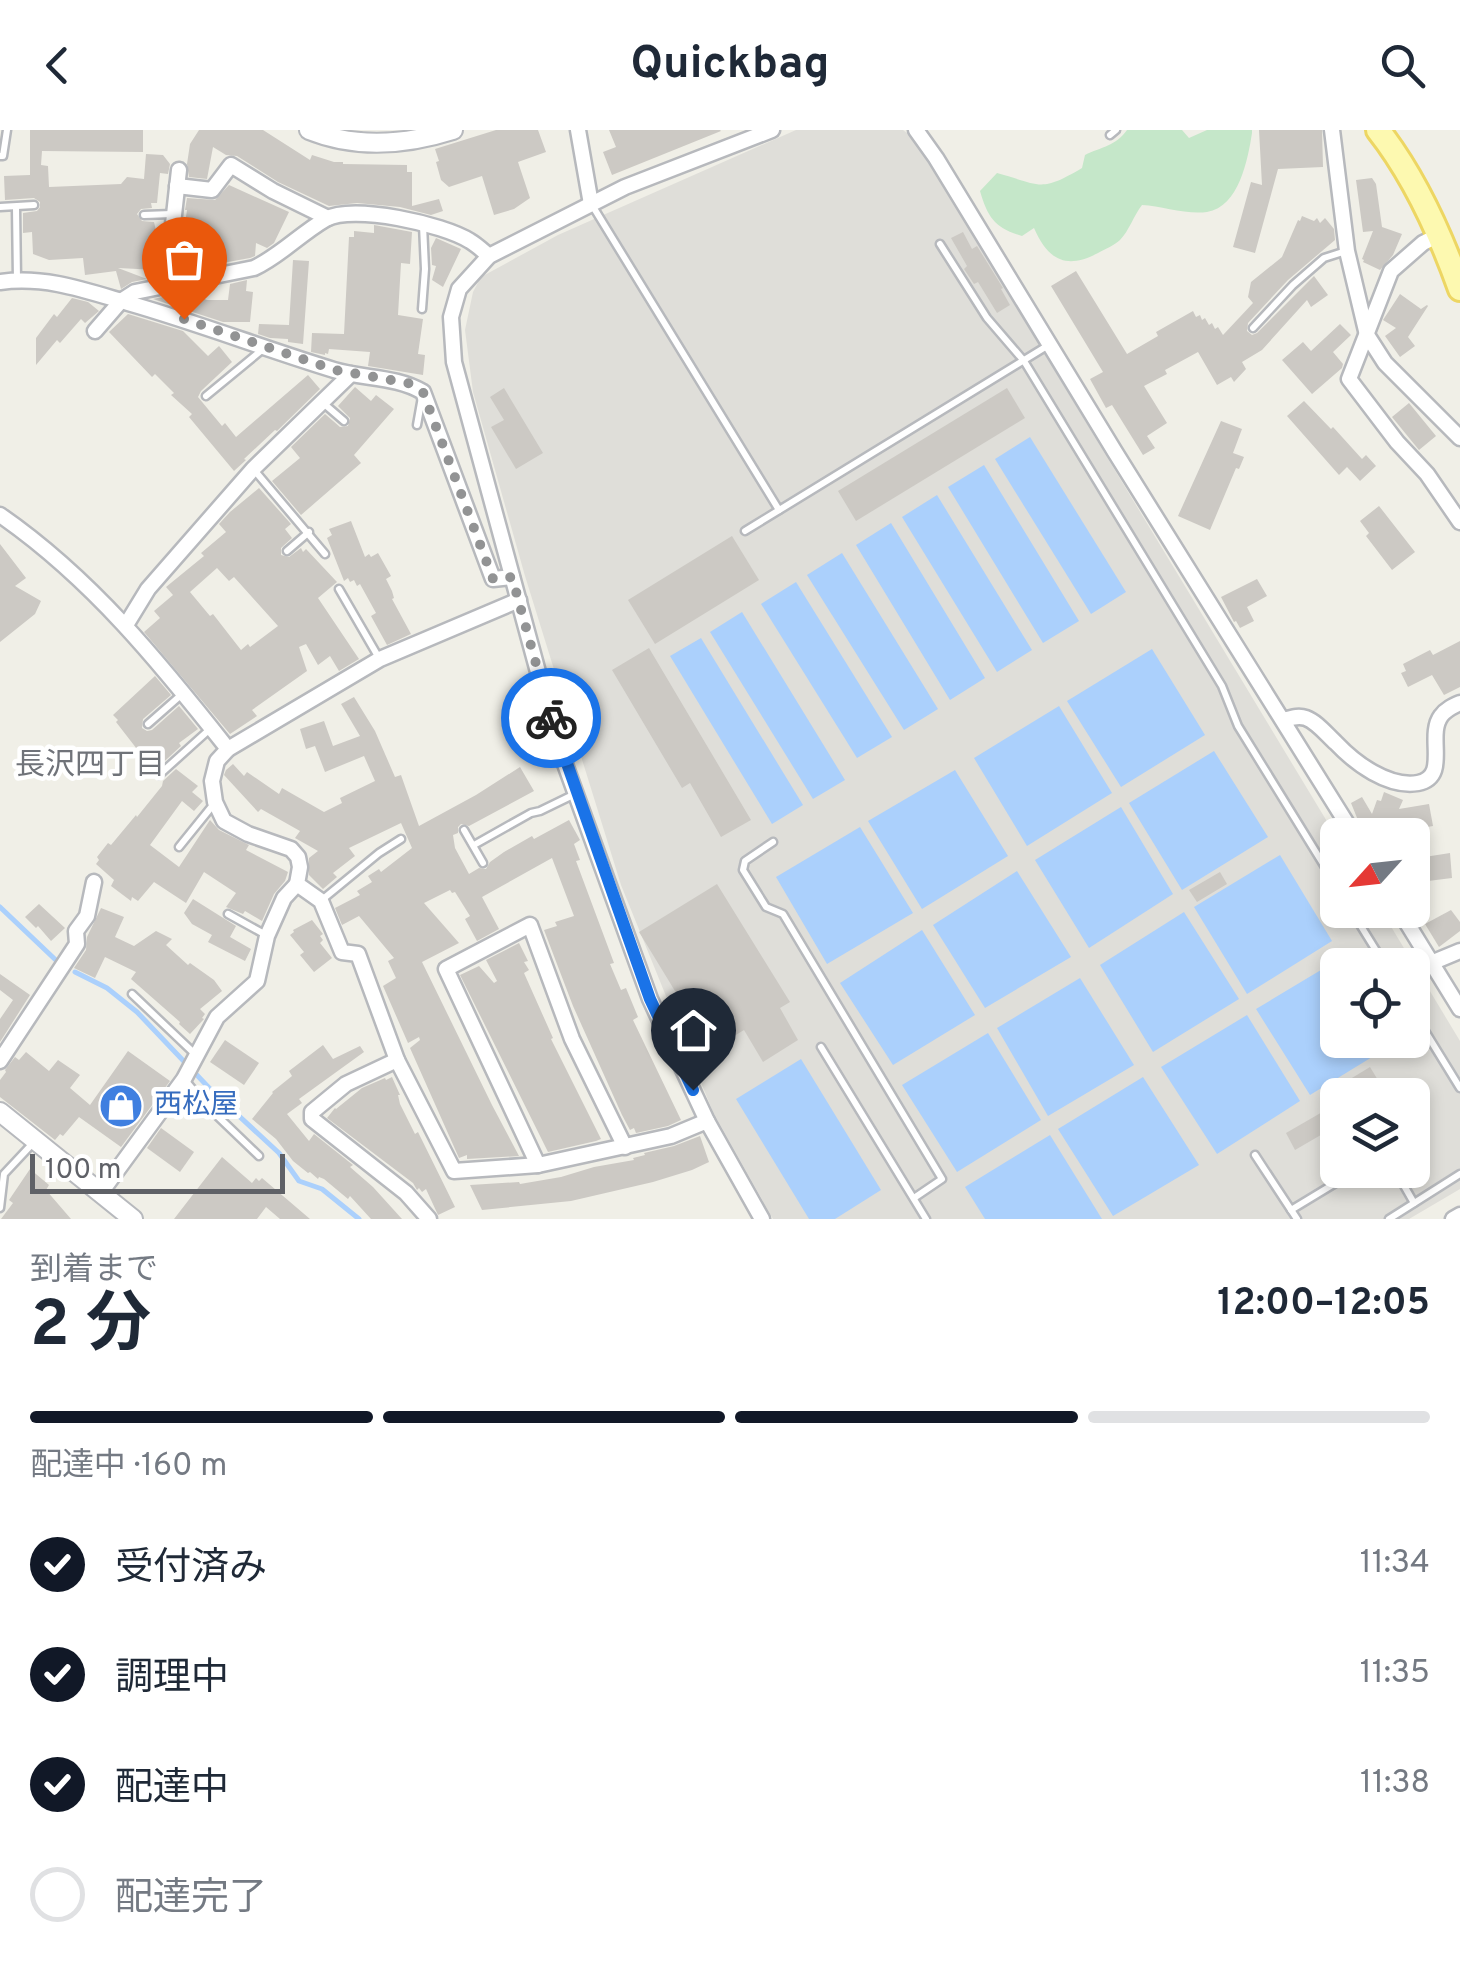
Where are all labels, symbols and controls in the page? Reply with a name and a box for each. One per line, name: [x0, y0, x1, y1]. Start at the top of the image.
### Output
text: Quickbag: [631, 37, 829, 94]
icon: back: [30, 38, 85, 93]
icon: search: [1375, 38, 1430, 93]
pin: [142, 217, 227, 320]
icon: bag: [157, 232, 212, 287]
courier: [501, 668, 601, 768]
icon: bike: [524, 691, 579, 746]
district label: 長沢四丁目: [15, 748, 165, 785]
north arrow: [1320, 818, 1430, 928]
map controls: [1320, 818, 1430, 1188]
button: locate: [1320, 948, 1430, 1058]
pin: [651, 988, 736, 1091]
icon: home: [666, 1003, 721, 1058]
button: layers: [1320, 1078, 1430, 1188]
shop icon: 西松屋: [98, 1083, 144, 1129]
place label: 西松屋: [154, 1088, 238, 1124]
scale bar: [30, 1149, 285, 1194]
text: 100 m: [45, 1153, 121, 1189]
text: 到着まで: [30, 1251, 158, 1291]
text: 12:00–12:05: [1217, 1280, 1430, 1329]
text: 2 分: [30, 1287, 151, 1369]
text: 配達中 · 160 m: [30, 1447, 227, 1487]
icon: check: [30, 1537, 85, 1592]
text: 11:34: [1360, 1544, 1430, 1584]
text: 受付済み: [115, 1545, 267, 1594]
icon: check: [30, 1647, 85, 1702]
text: 11:35: [1360, 1654, 1430, 1694]
text: 調理中: [115, 1655, 229, 1704]
icon: check: [30, 1757, 85, 1812]
text: 11:38: [1360, 1764, 1430, 1804]
text: 配達中: [115, 1765, 229, 1814]
text: 配達完了: [115, 1875, 267, 1924]

